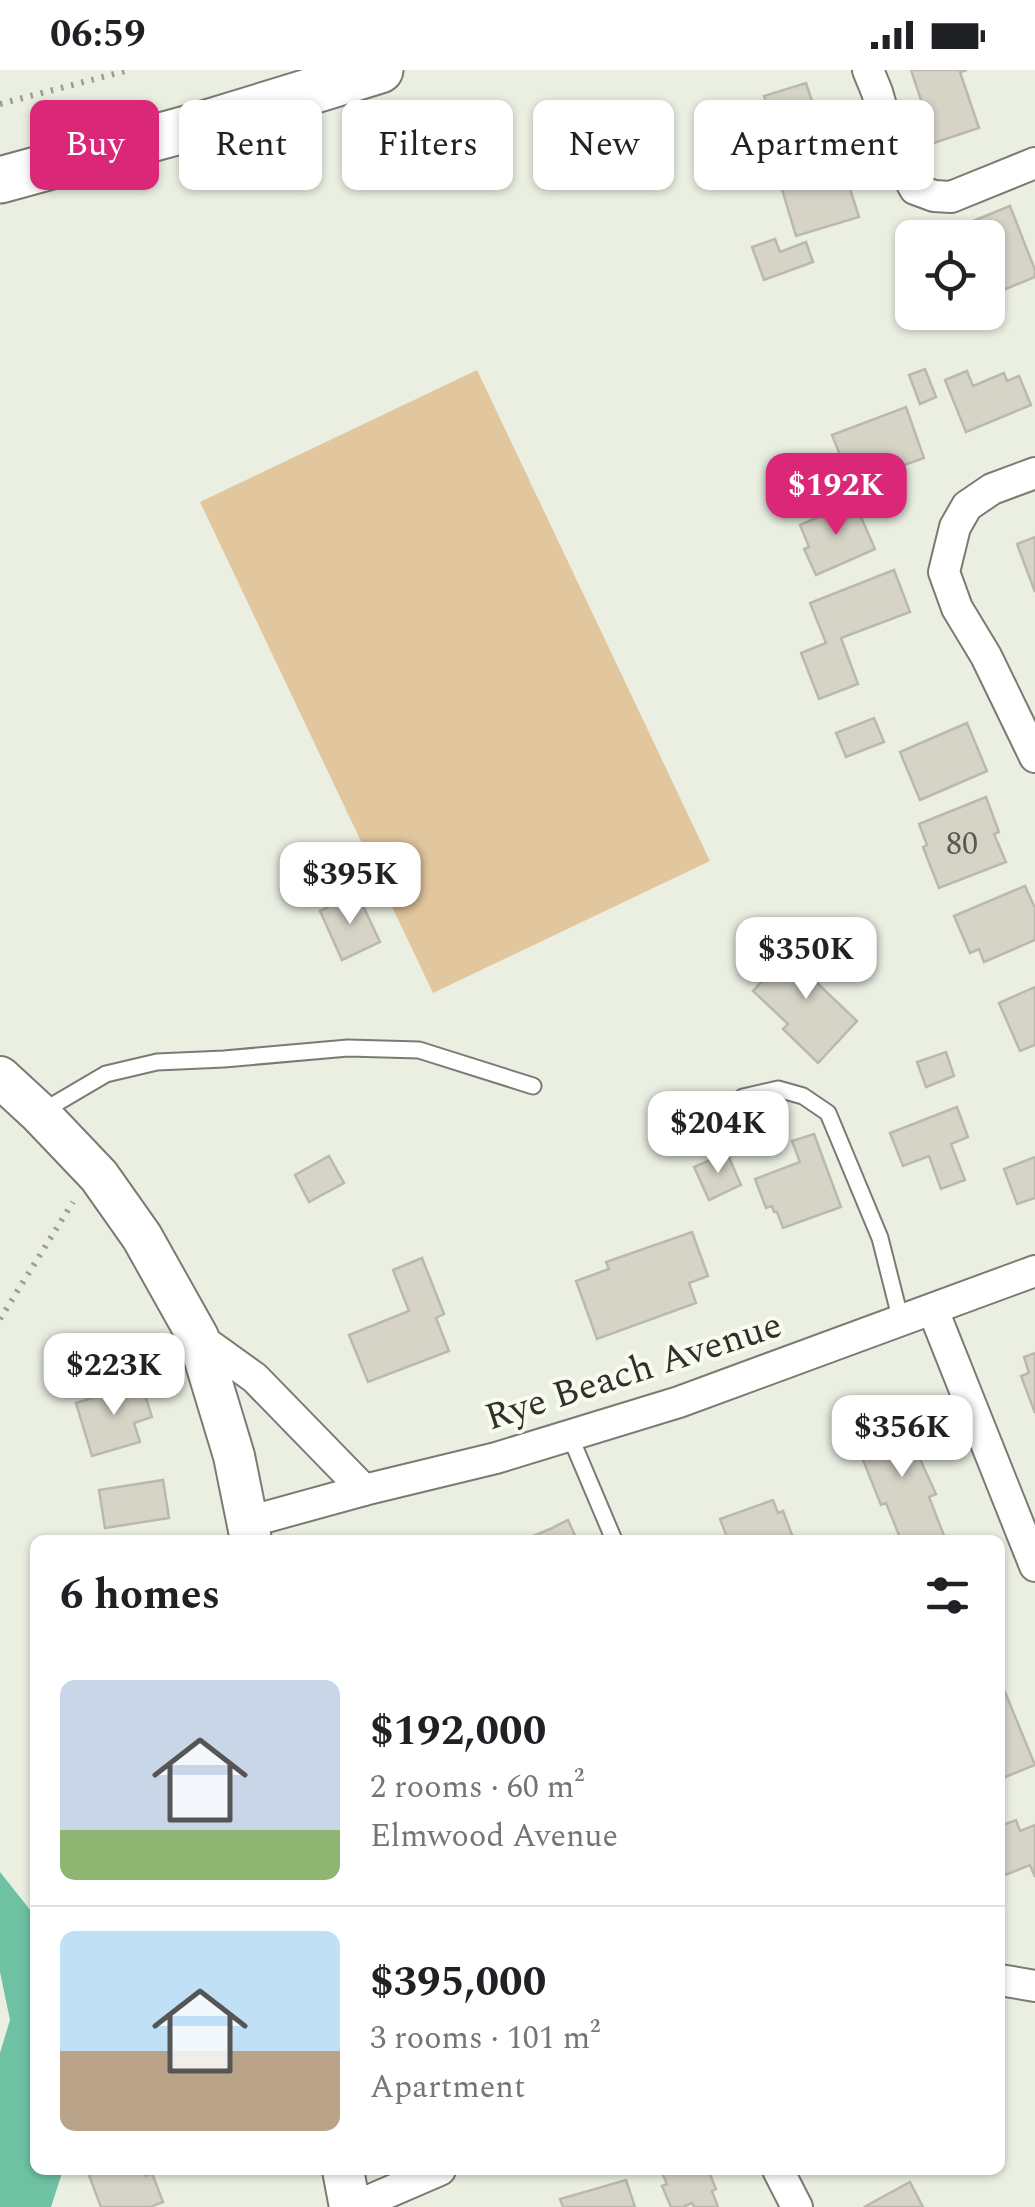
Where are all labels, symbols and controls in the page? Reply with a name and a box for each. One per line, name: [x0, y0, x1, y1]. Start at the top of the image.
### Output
text: 06:59: [50, 6, 145, 64]
chip: Buy: [30, 100, 159, 190]
chip: Rent: [179, 100, 322, 190]
chip: Filters: [342, 100, 513, 190]
chip: New: [533, 100, 674, 190]
chip: Apartment: [694, 100, 934, 190]
map controls: [895, 220, 1005, 330]
button: locate: [895, 220, 1005, 330]
pin: $192K: [766, 453, 906, 538]
text: $192K: [788, 461, 884, 510]
house number: 80: [946, 820, 978, 869]
pin: $395K: [280, 842, 420, 927]
text: $395K: [302, 850, 398, 899]
pin: $350K: [736, 917, 876, 1002]
text: $350K: [758, 925, 854, 974]
pin: $204K: [648, 1091, 788, 1176]
text: $204K: [670, 1099, 766, 1148]
street label: Rye Beach Avenue: [478, 1297, 790, 1447]
pin: $223K: [44, 1333, 184, 1418]
text: $223K: [66, 1341, 162, 1390]
pin: $356K: [832, 1395, 972, 1480]
text: $356K: [854, 1403, 950, 1452]
text: 6 homes: [60, 1564, 220, 1627]
icon: filters: [920, 1568, 975, 1623]
text: $192,000: [370, 1700, 546, 1763]
icon: home: [140, 1720, 260, 1840]
text: 2 rooms · 60 m²: [370, 1763, 584, 1812]
text: Elmwood Avenue: [370, 1812, 618, 1861]
text: $395,000: [370, 1951, 546, 2014]
icon: home: [140, 1971, 260, 2091]
text: 3 rooms · 101 m²: [370, 2014, 600, 2063]
text: Apartment: [370, 2063, 525, 2112]

